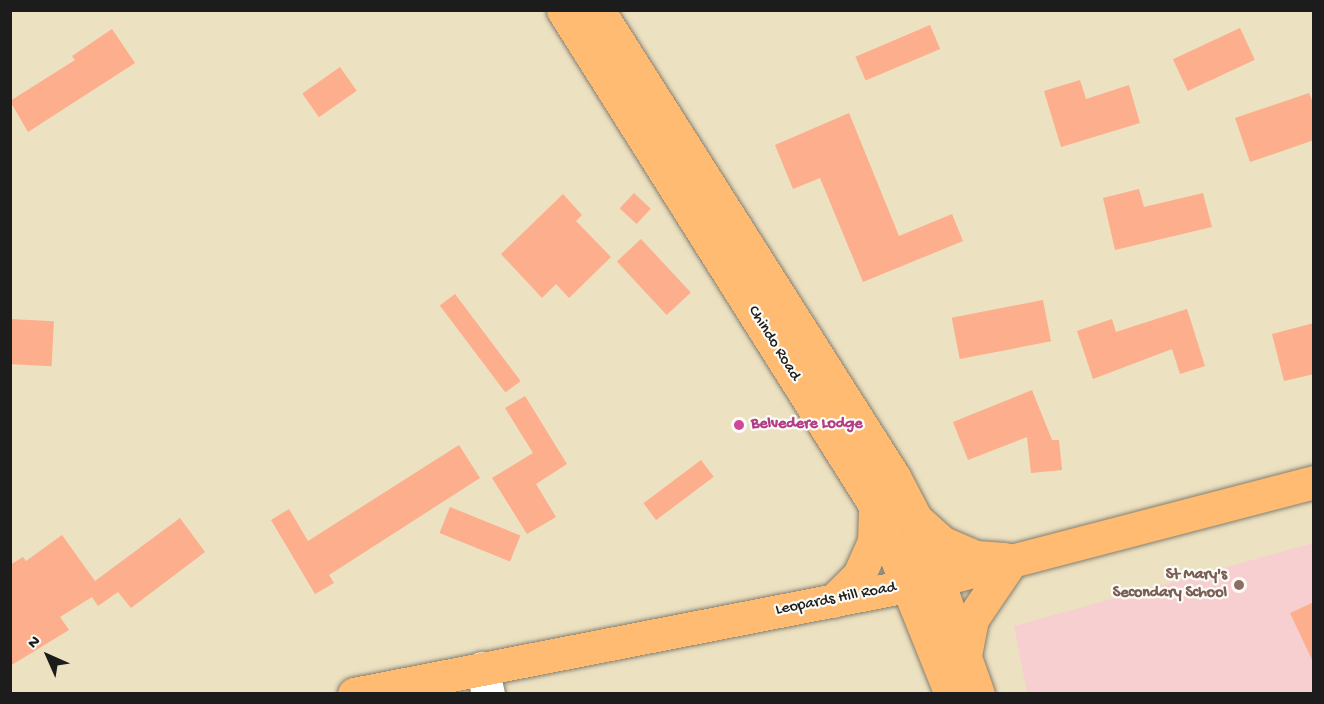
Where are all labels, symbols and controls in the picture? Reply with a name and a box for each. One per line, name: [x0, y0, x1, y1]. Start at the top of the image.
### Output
street label: Chindo Road: [742, 303, 804, 385]
place label: Belvedere Lodge: [751, 415, 863, 435]
marker: Belvedere Lodge: [732, 418, 746, 432]
place label: St Mary's Secondary School: [1113, 566, 1227, 604]
marker: St Mary's Secondary School: [1232, 578, 1246, 592]
street label: Leopards Hill Road: [774, 579, 898, 621]
north arrow: [18, 626, 78, 686]
text: N: [24, 633, 45, 653]

